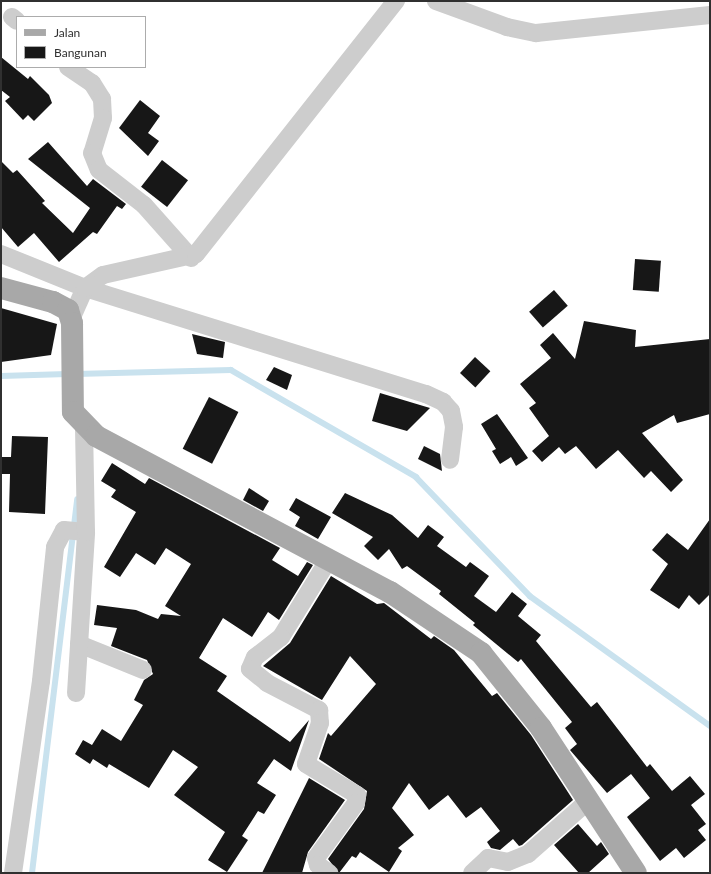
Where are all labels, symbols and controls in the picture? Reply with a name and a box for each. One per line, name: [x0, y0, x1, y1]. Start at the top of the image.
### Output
legend: [16, 16, 146, 68]
text: Jalan: [54, 25, 80, 40]
text: Bangunan: [54, 45, 107, 60]

